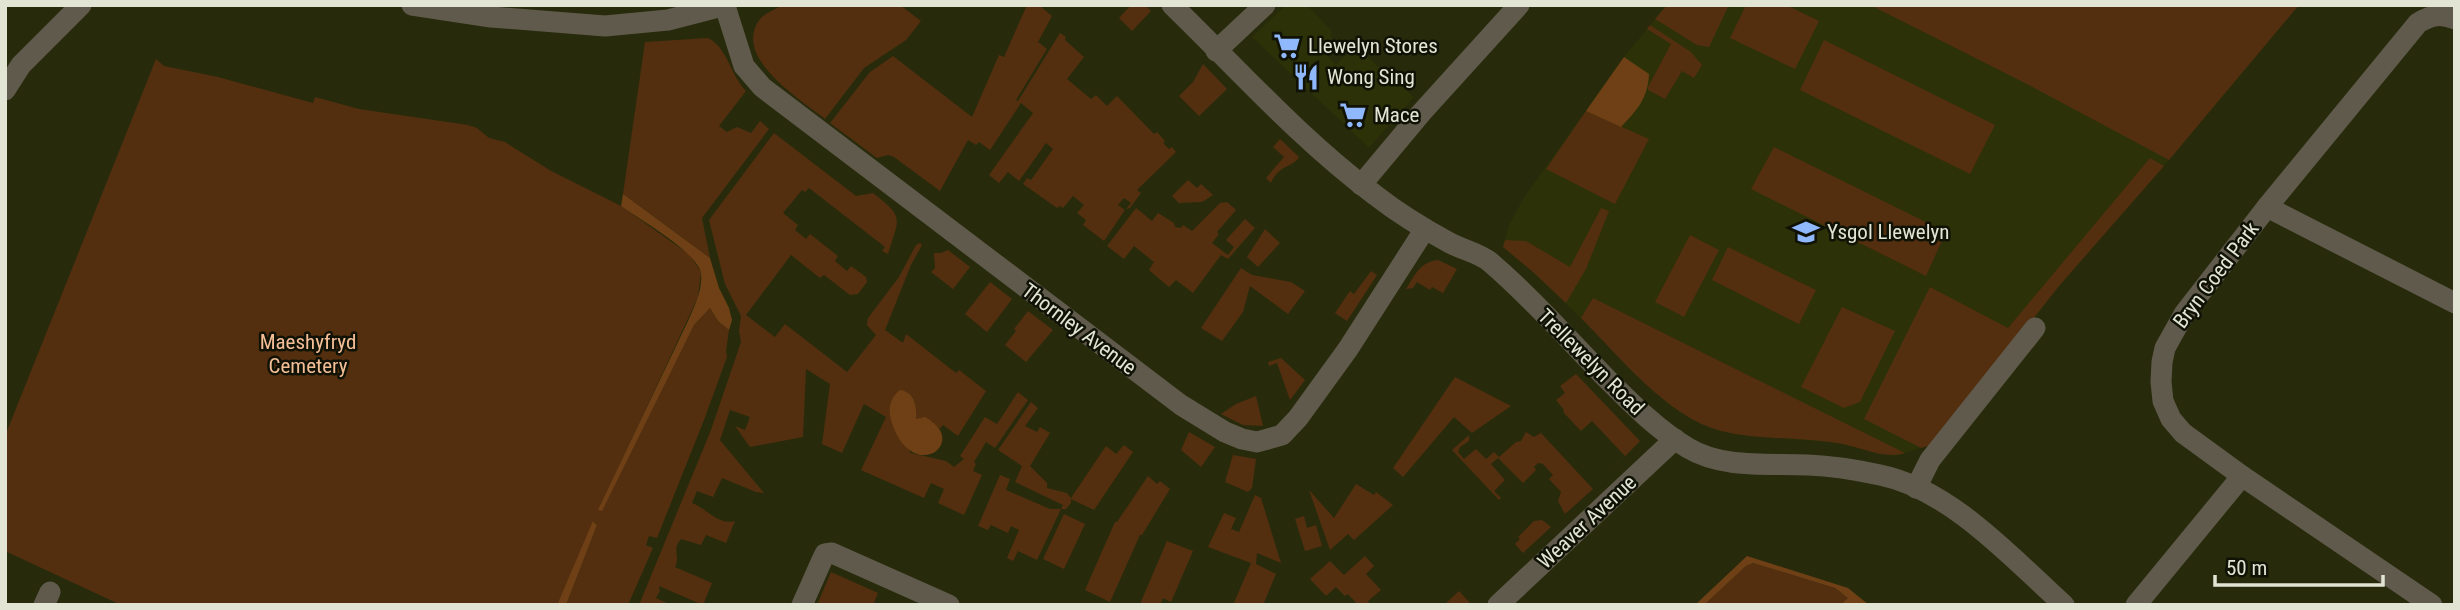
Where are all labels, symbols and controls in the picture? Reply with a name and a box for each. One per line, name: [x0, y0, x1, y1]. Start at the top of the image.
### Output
supermarket icon: Llewelyn Stores: [1272, 31, 1302, 61]
place label: Llewelyn Stores: [1308, 34, 1438, 58]
restaurant icon: Wong Sing: [1291, 62, 1321, 92]
place label: Wong Sing: [1327, 65, 1415, 89]
supermarket icon: Mace: [1338, 100, 1368, 130]
place label: Mace: [1374, 103, 1420, 127]
school or university icon: Ysgol Llewelyn: [1791, 217, 1821, 247]
street label: Bryn Coed Park: [2168, 217, 2264, 333]
place label: Ysgol Llewelyn: [1827, 220, 1949, 244]
street label: Thornley Avenue: [1017, 278, 1141, 380]
street label: Trellewelyn Road: [1533, 304, 1649, 420]
park label: Maeshyfryd Cemetery: [260, 330, 356, 378]
street label: Weaver Avenue: [1533, 470, 1641, 574]
scale bar: [2215, 544, 2383, 588]
text: 50 m: [2226, 556, 2267, 580]

